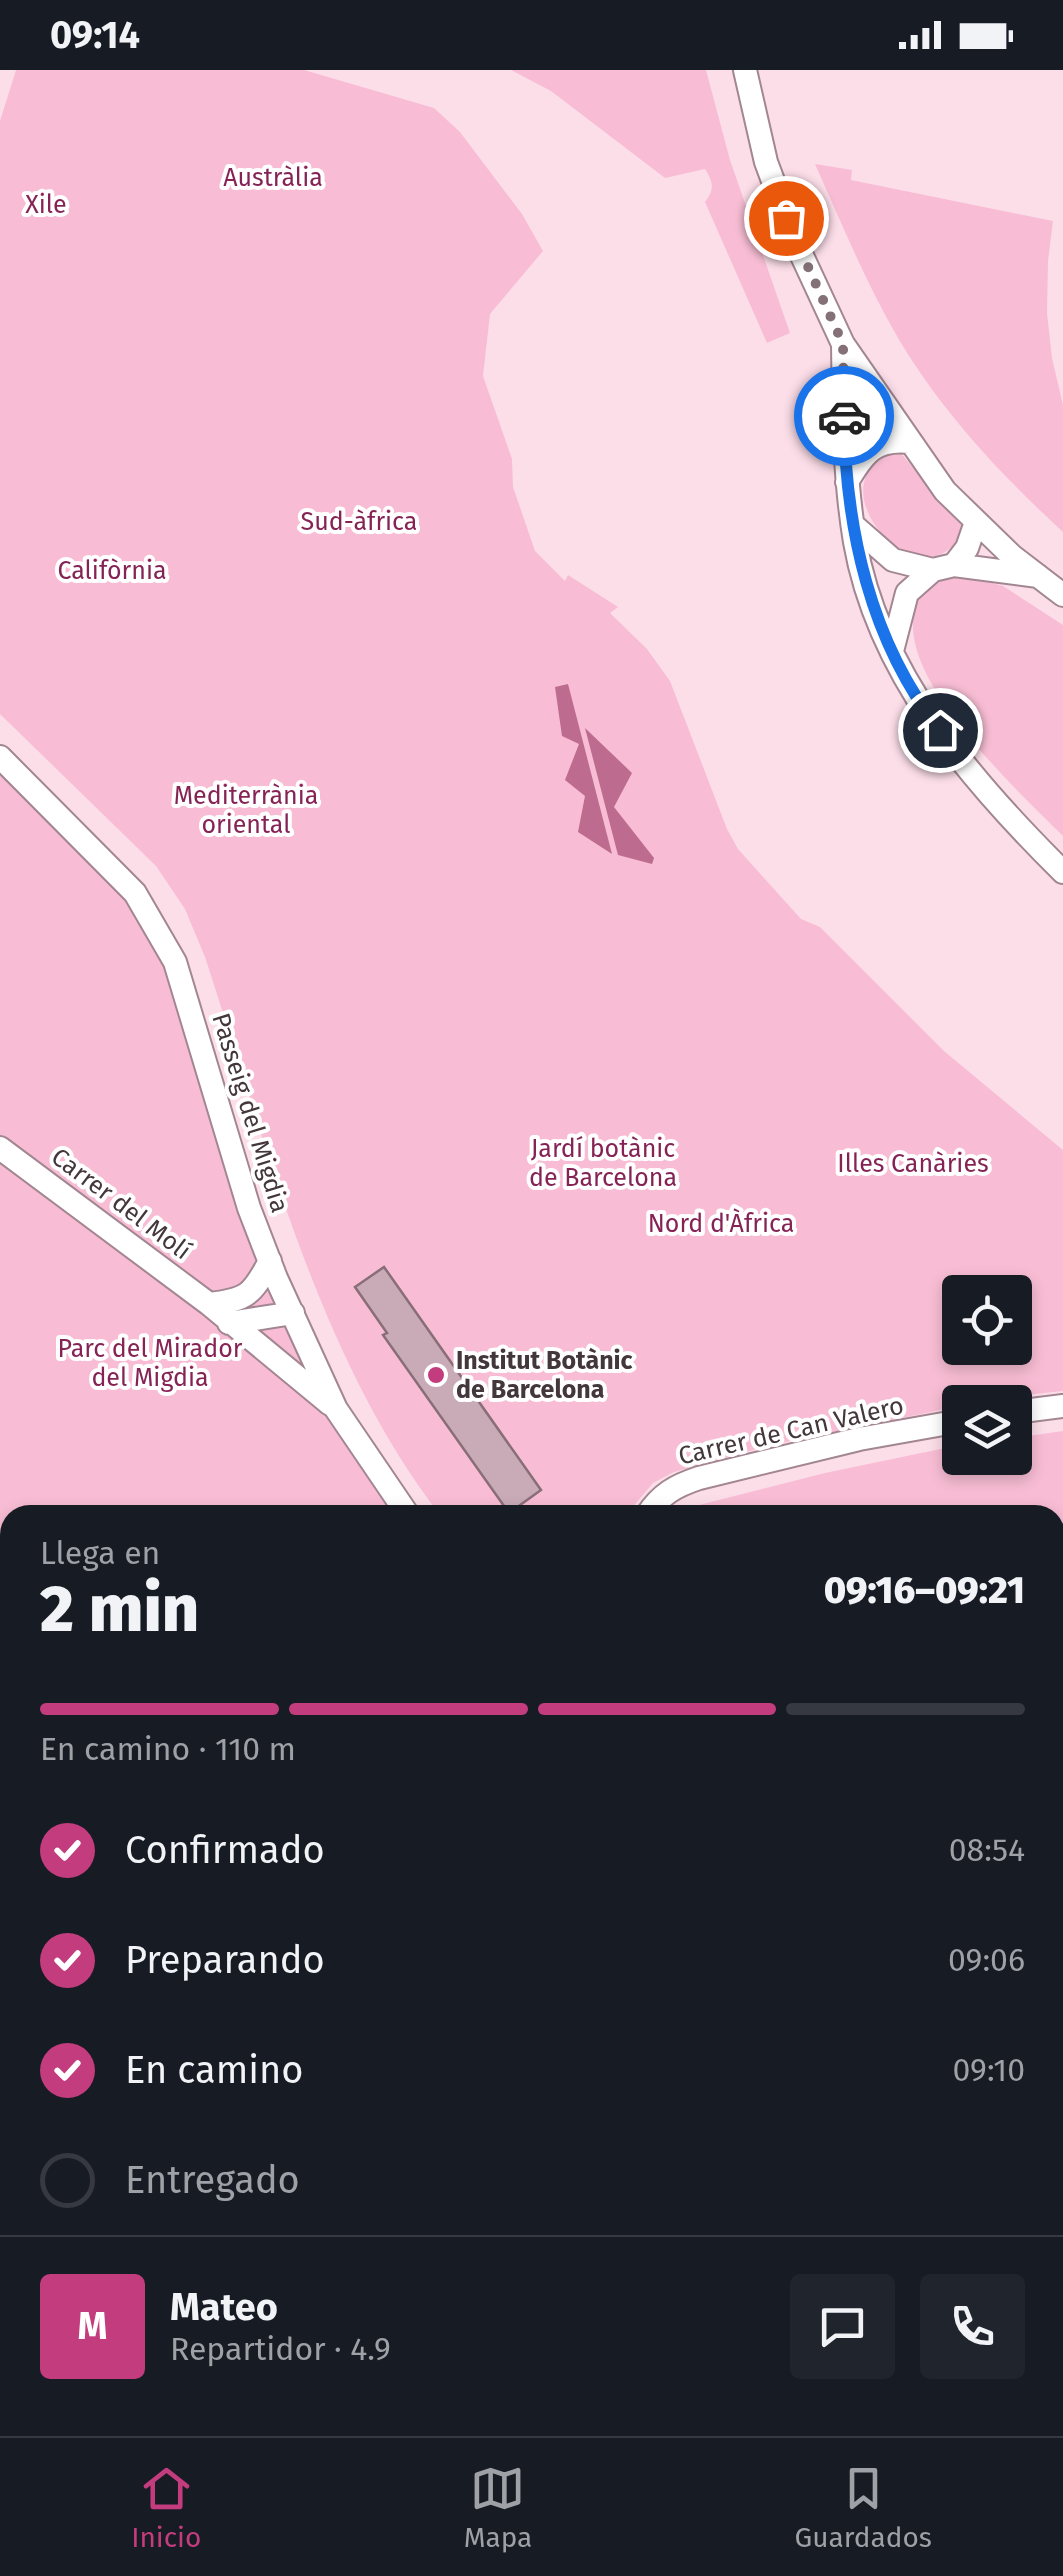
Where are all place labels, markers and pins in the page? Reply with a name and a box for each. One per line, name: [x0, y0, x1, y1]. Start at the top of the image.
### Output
pin: [744, 176, 829, 261]
pin: [898, 688, 983, 773]
place label: Institut Botànic de Barcelona: [456, 1346, 633, 1405]
marker: Institut Botànic de Barcelona: [425, 1364, 447, 1386]

